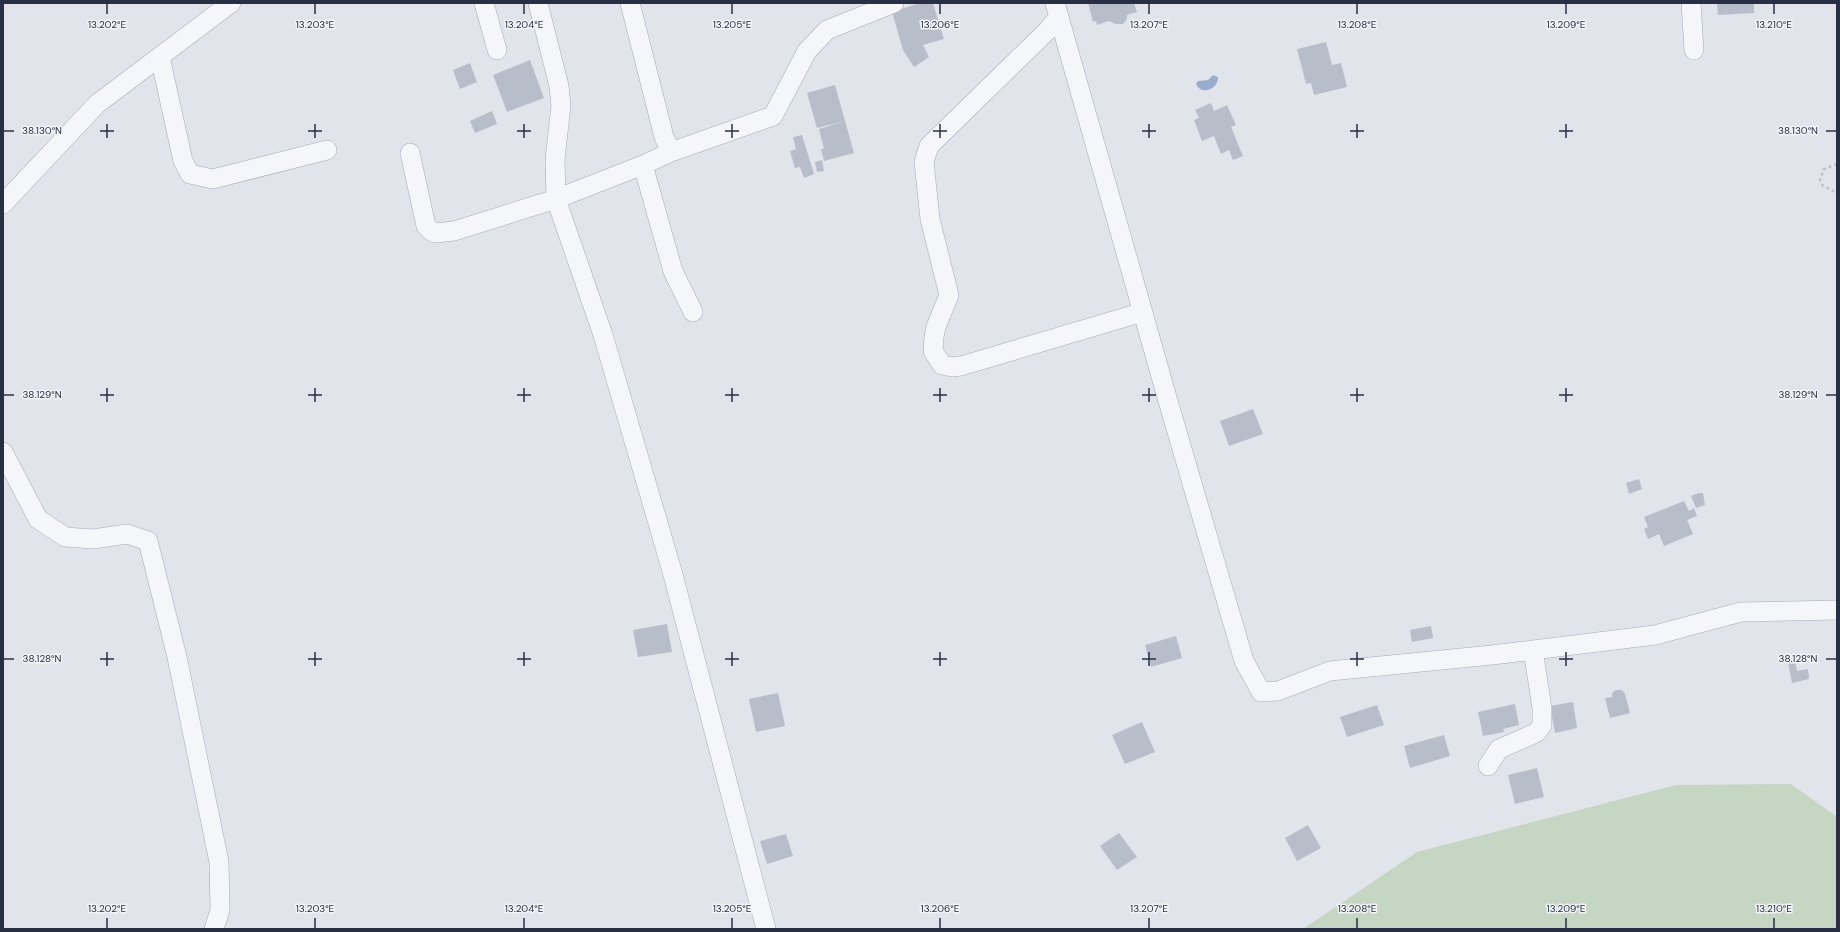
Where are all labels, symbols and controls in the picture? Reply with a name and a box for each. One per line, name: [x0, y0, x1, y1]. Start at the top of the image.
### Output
text: 13.202°E: [88, 18, 126, 31]
text: 13.203°E: [296, 18, 335, 31]
text: 13.204°E: [505, 18, 544, 31]
text: 13.205°E: [713, 18, 752, 31]
text: 13.206°E: [921, 18, 960, 31]
text: 13.207°E: [1130, 18, 1168, 31]
text: 13.208°E: [1338, 18, 1377, 31]
text: 13.209°E: [1547, 18, 1586, 31]
text: 13.210°E: [1756, 18, 1792, 31]
text: 38.130°N: [22, 124, 62, 137]
text: 38.130°N: [1778, 124, 1818, 137]
text: 38.129°N: [22, 388, 62, 401]
text: 38.129°N: [1778, 388, 1818, 401]
text: 38.128°N: [23, 652, 62, 665]
text: 38.128°N: [1779, 652, 1818, 665]
text: 13.202°E: [88, 902, 126, 915]
text: 13.203°E: [296, 902, 335, 915]
text: 13.204°E: [505, 902, 544, 915]
text: 13.205°E: [713, 902, 752, 915]
text: 13.206°E: [921, 902, 960, 915]
text: 13.207°E: [1130, 902, 1168, 915]
text: 13.208°E: [1338, 902, 1377, 915]
text: 13.209°E: [1547, 902, 1586, 915]
text: 13.210°E: [1756, 902, 1792, 915]

